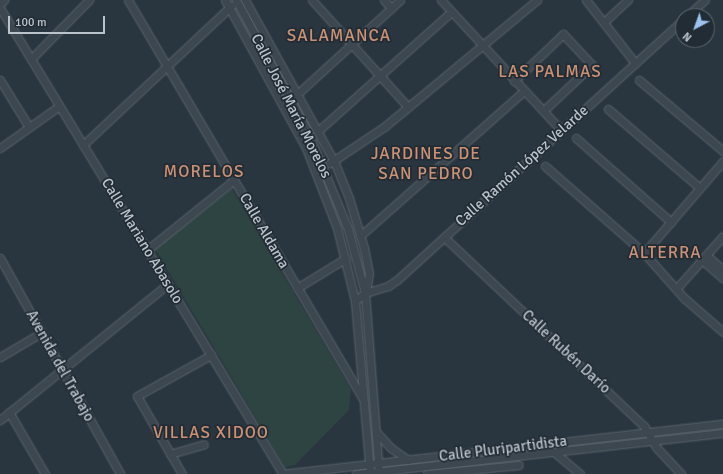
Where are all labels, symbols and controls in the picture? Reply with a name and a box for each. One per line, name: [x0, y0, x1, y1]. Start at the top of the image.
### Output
scale bar: [10, 8, 107, 34]
north arrow: [675, 8, 715, 48]
text: 100 m: [15, 15, 47, 30]
district label: SALAMANCA: [287, 26, 391, 46]
text: N: [680, 29, 695, 44]
street label: Calle José María Morelos: [247, 31, 335, 181]
district label: LAS PALMAS: [498, 62, 602, 82]
street label: Calle Ramón López Velarde: [452, 102, 592, 230]
district label: JARDINES DE SAN PEDRO: [371, 144, 481, 184]
district label: MORELOS: [164, 162, 244, 182]
street label: Calle Mariano Abasolo: [97, 175, 187, 307]
street label: Calle Aldama: [235, 190, 293, 272]
district label: ALTERRA: [628, 243, 702, 263]
street label: Calle Rubén Darío: [518, 306, 614, 398]
street label: Avenida del Trabajo: [22, 307, 98, 425]
district label: VILLAS XIDOO: [153, 423, 269, 443]
street label: Calle Pluripartidista: [438, 432, 568, 466]

